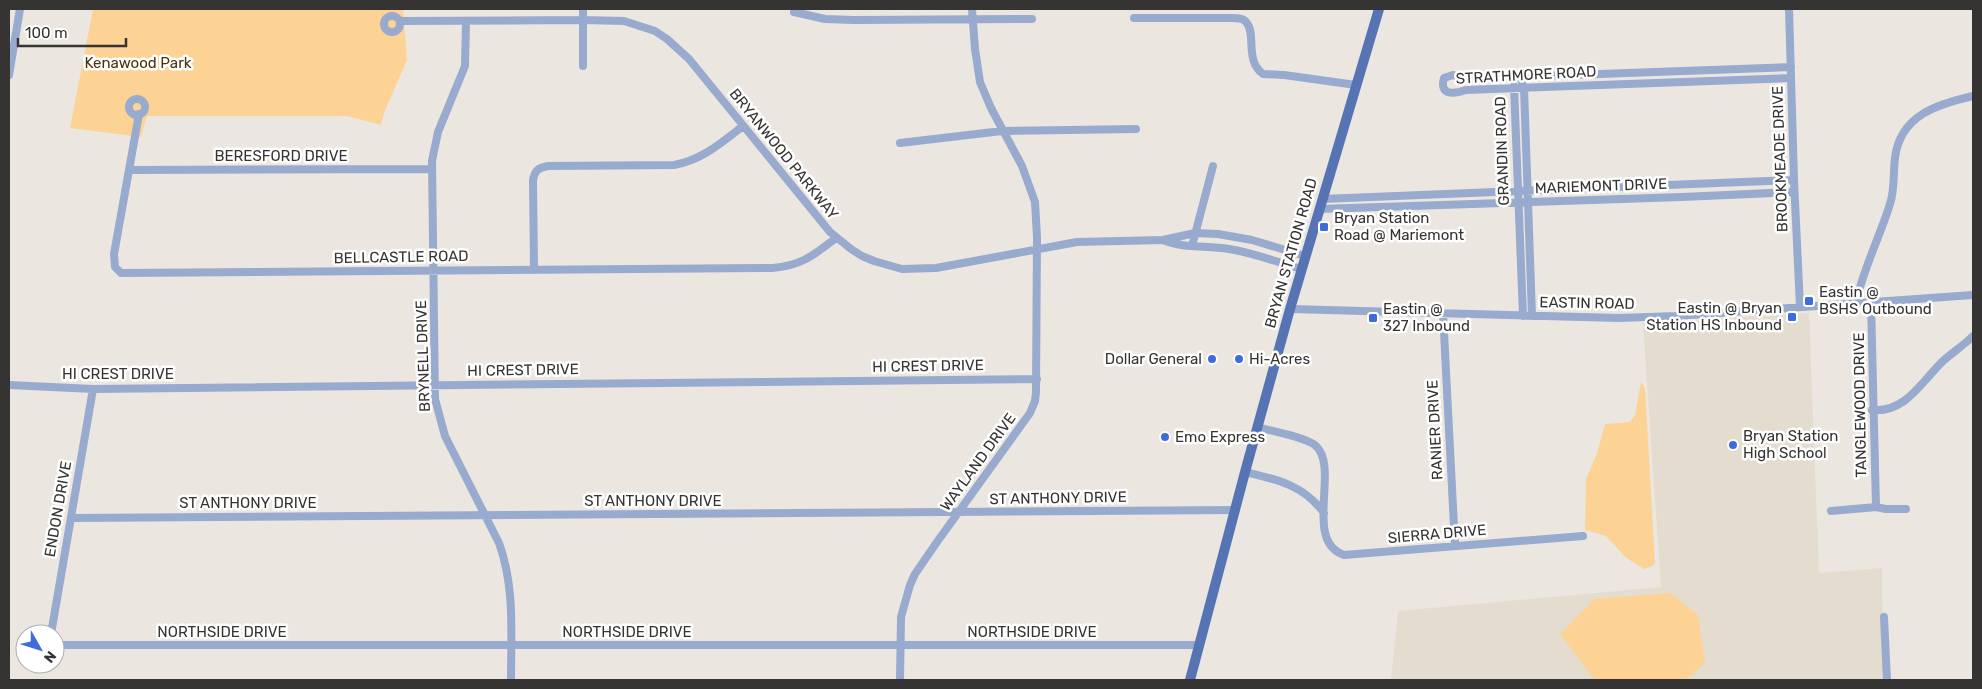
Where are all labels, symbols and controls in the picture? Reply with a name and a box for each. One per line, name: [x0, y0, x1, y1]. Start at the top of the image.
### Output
scale bar: [18, 15, 125, 47]
text: 100 m: [25, 24, 67, 42]
park label: Kenawood Park: [84, 54, 192, 72]
street label: STRATHMORE ROAD: [1455, 62, 1597, 88]
street label: BRYANWOOD PARKWAY: [726, 85, 842, 223]
street label: BROOKMEADE DRIVE: [1768, 85, 1792, 233]
street label: GRANDIN ROAD: [1491, 96, 1513, 206]
street label: BERESFORD DRIVE: [214, 147, 348, 165]
street label: MARIEMONT DRIVE: [1534, 175, 1668, 197]
street label: BRYAN STATION ROAD: [1261, 176, 1321, 330]
place label: Bryan Station Road @ Mariemont: [1334, 209, 1464, 244]
marker: Bryan Station Road @ Mariemont: [1318, 221, 1330, 233]
street label: BELLCASTLE ROAD: [333, 247, 469, 267]
place label: Eastin @ BSHS Outbound: [1819, 283, 1932, 318]
street label: EASTIN ROAD: [1539, 293, 1635, 313]
marker: Eastin @ BSHS Outbound: [1803, 295, 1815, 307]
place label: Eastin @ Bryan Station HS Inbound: [1646, 299, 1782, 334]
street label: BRYNELL DRIVE: [412, 300, 434, 412]
place label: Eastin @ 327 Inbound: [1383, 300, 1470, 335]
marker: Eastin @ Bryan Station HS Inbound: [1786, 311, 1798, 323]
marker: Eastin @ 327 Inbound: [1367, 312, 1379, 324]
street label: TANGLEWOOD DRIVE: [1850, 332, 1870, 478]
place label: Dollar General: [1105, 350, 1202, 368]
place label: Hi-Acres: [1249, 350, 1310, 368]
marker: Dollar General: [1206, 353, 1218, 365]
marker: Hi-Acres: [1233, 353, 1245, 365]
street label: HI CREST DRIVE: [872, 356, 984, 376]
street label: HI CREST DRIVE: [467, 360, 579, 380]
street label: HI CREST DRIVE: [62, 365, 174, 383]
street label: RANIER DRIVE: [1423, 380, 1447, 480]
street label: WAYLAND DRIVE: [937, 410, 1019, 514]
place label: Bryan Station High School: [1743, 427, 1838, 462]
place label: Emo Express: [1175, 428, 1265, 446]
marker: Emo Express: [1159, 431, 1171, 443]
marker: Bryan Station High School: [1727, 439, 1739, 451]
street label: ENDON DRIVE: [41, 460, 75, 558]
street label: ST ANTHONY DRIVE: [989, 488, 1127, 508]
street label: ST ANTHONY DRIVE: [584, 492, 722, 510]
street label: ST ANTHONY DRIVE: [179, 494, 317, 512]
street label: SIERRA DRIVE: [1387, 521, 1487, 547]
street label: NORTHSIDE DRIVE: [157, 623, 287, 641]
street label: NORTHSIDE DRIVE: [562, 623, 692, 641]
street label: NORTHSIDE DRIVE: [967, 623, 1097, 641]
north arrow: [15, 624, 65, 674]
text: N: [40, 648, 59, 666]

